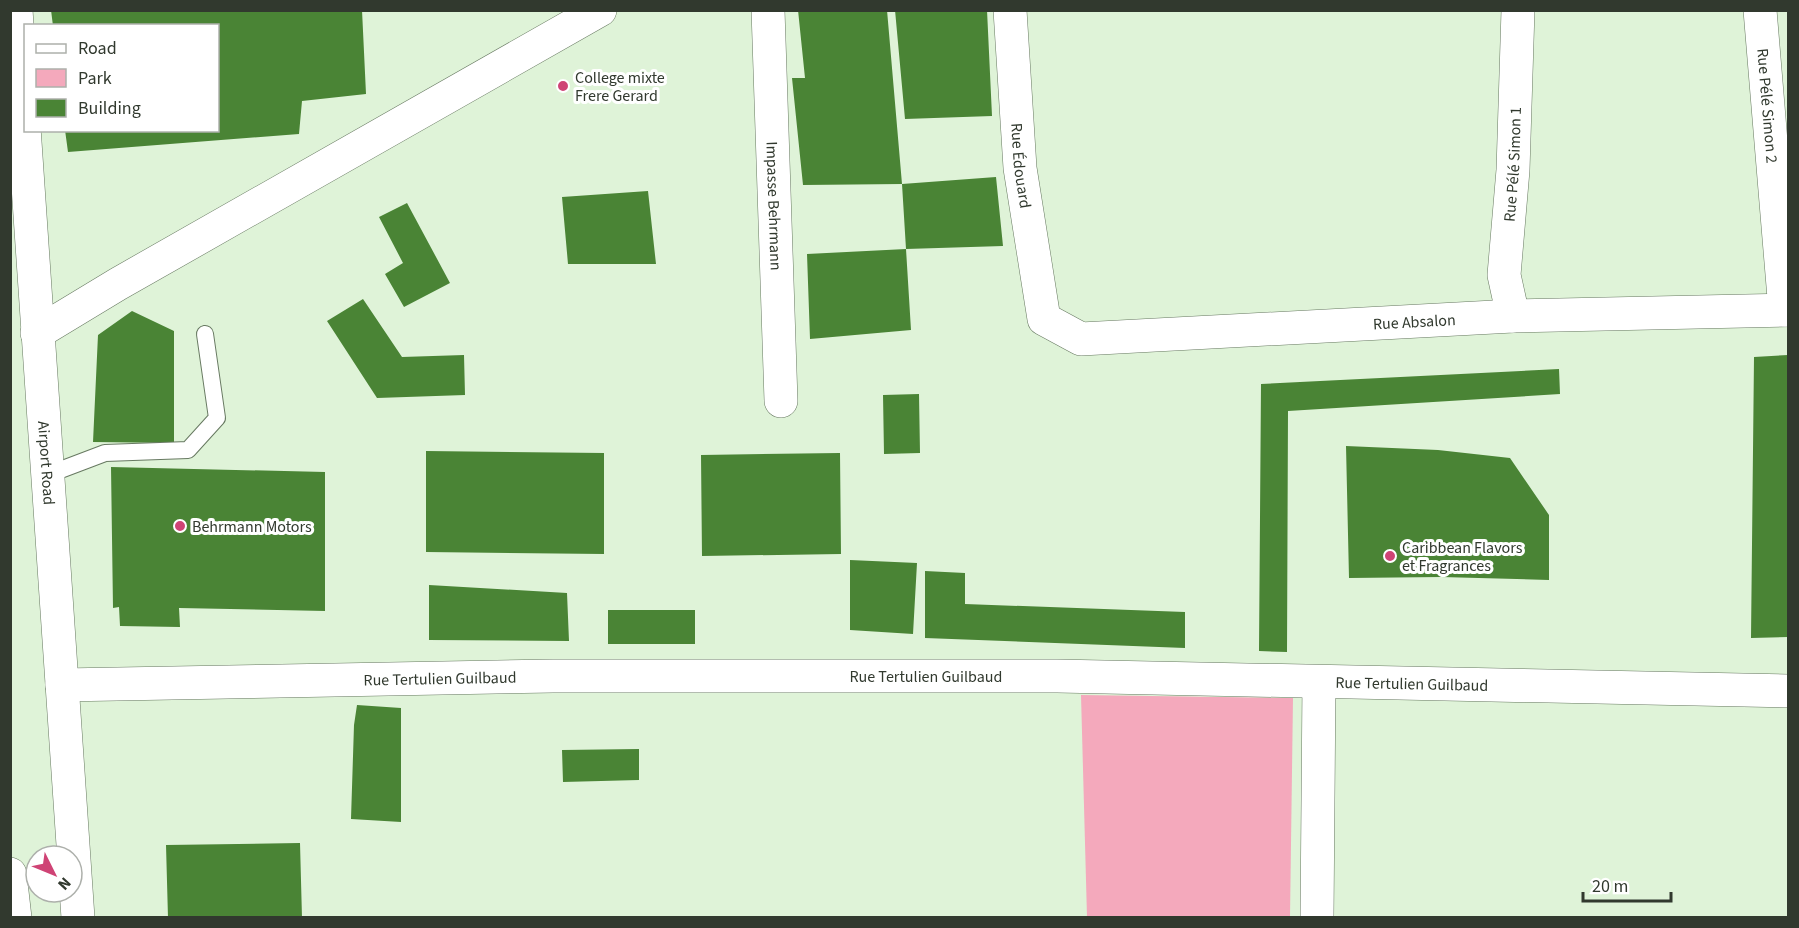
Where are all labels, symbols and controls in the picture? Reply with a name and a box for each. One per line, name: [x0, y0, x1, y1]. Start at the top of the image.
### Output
legend: [24, 24, 219, 132]
text: Road: [78, 36, 117, 61]
street label: Rue Pélé Simon 2: [1751, 47, 1783, 164]
text: Park: [78, 66, 112, 91]
place label: College mixte Frere Gerard: [575, 67, 665, 107]
marker: College mixte Frere Gerard: [556, 79, 570, 93]
text: Building: [78, 96, 141, 121]
street label: Rue Pélé Simon 1: [1499, 106, 1527, 223]
street label: Rue Édouard: [1005, 122, 1036, 210]
street label: Impasse Behrmann: [760, 141, 787, 271]
street label: Rue Absalon: [1372, 309, 1456, 335]
street label: Airport Road: [32, 420, 60, 506]
place label: Behrmann Motors: [192, 516, 312, 538]
marker: Behrmann Motors: [173, 519, 187, 533]
place label: Caribbean Flavors et Fragrances: [1402, 537, 1523, 577]
marker: Caribbean Flavors et Fragrances: [1383, 549, 1397, 563]
street label: Rue Tertulien Guilbaud: [849, 666, 1002, 688]
street label: Rue Tertulien Guilbaud: [363, 667, 517, 691]
street label: Rue Tertulien Guilbaud: [1335, 672, 1489, 697]
north arrow: [24, 844, 84, 904]
scale bar: [1583, 865, 1672, 903]
text: N: [53, 872, 76, 895]
text: 20 m: [1592, 874, 1628, 899]

